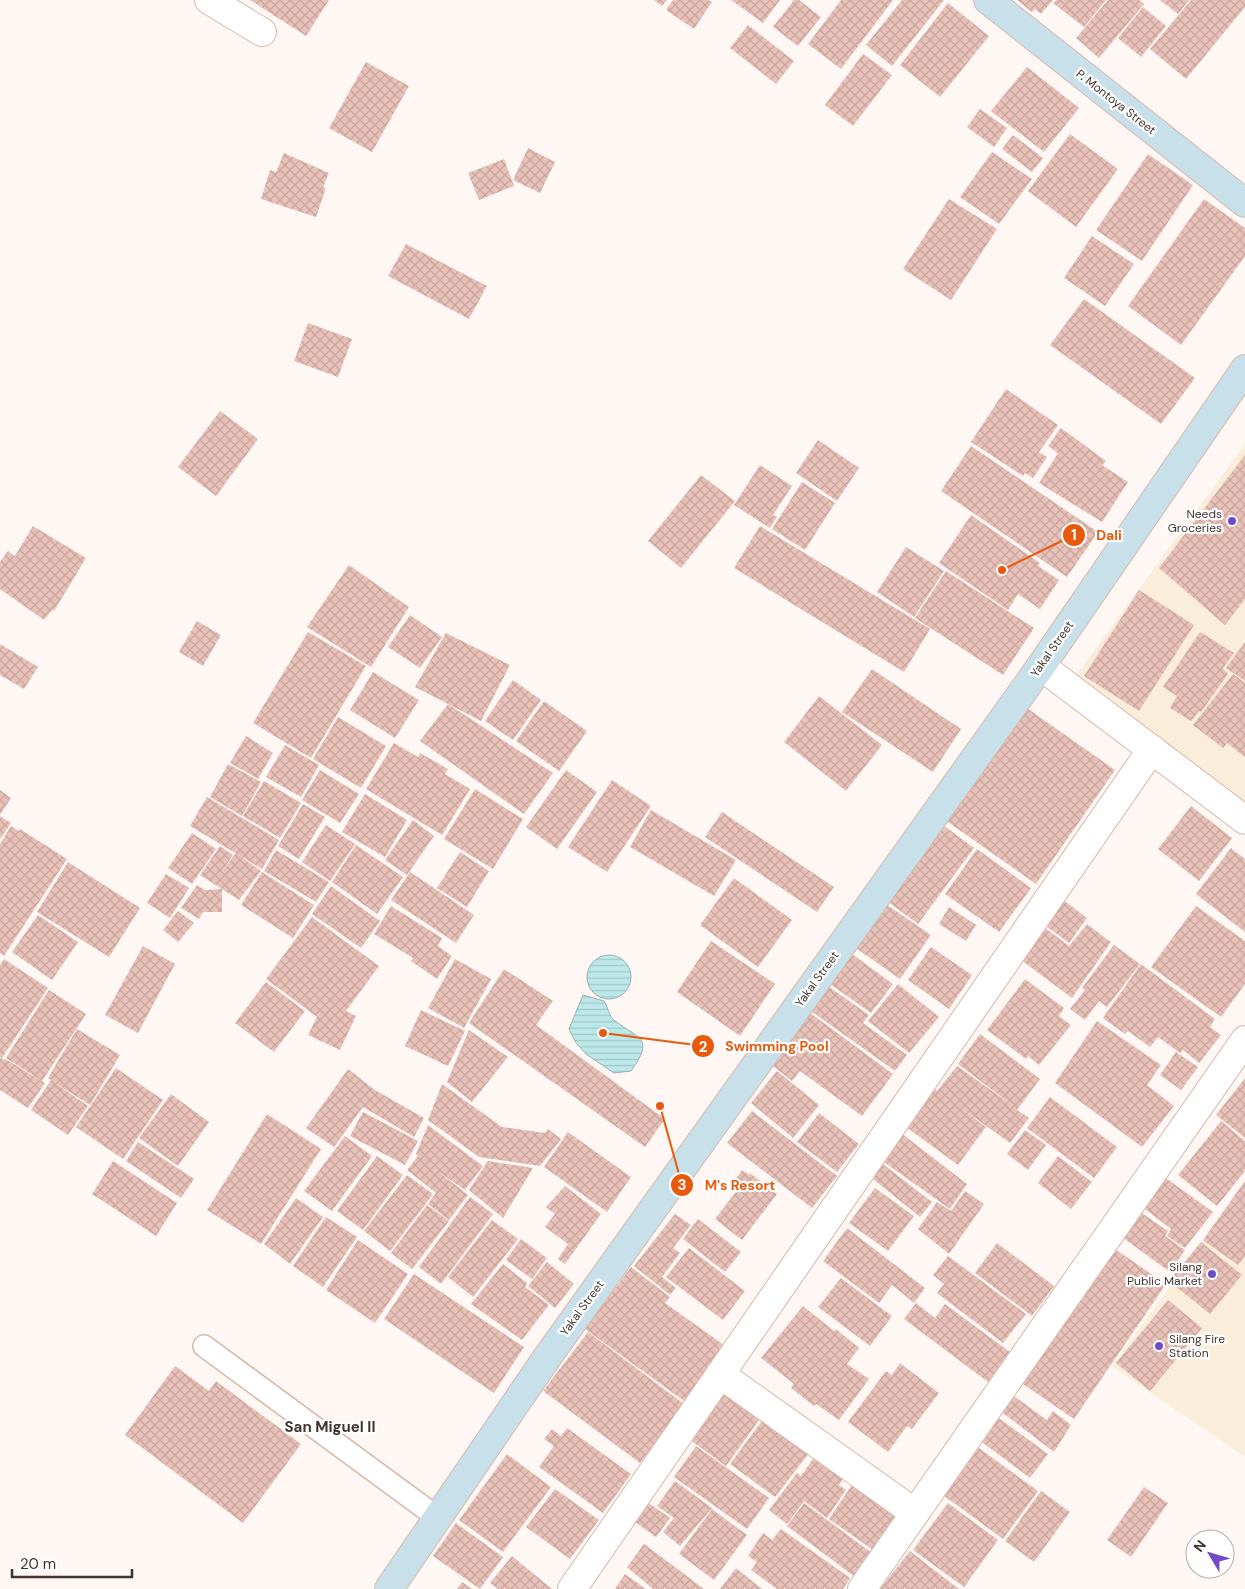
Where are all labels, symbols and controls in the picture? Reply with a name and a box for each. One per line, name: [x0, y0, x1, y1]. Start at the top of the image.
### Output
street label: P. Montoya Street: [1073, 66, 1159, 138]
place label: Needs Groceries: [1168, 506, 1222, 536]
marker: Needs Groceries: [1226, 515, 1238, 527]
callout: Dali: [1061, 521, 1132, 550]
text: 1: [1071, 525, 1077, 545]
text: Dali: [1096, 526, 1122, 544]
street label: Yakal Street: [1027, 618, 1077, 680]
street label: Yakal Street: [791, 948, 843, 1010]
callout: Swimming Pool: [690, 1032, 838, 1061]
text: 2: [699, 1037, 708, 1057]
text: Swimming Pool: [725, 1037, 829, 1055]
callout: M's Resort: [670, 1170, 785, 1199]
text: 3: [677, 1175, 687, 1195]
text: M's Resort: [705, 1176, 775, 1194]
place label: Silang Public Market: [1127, 1259, 1202, 1289]
marker: Silang Public Market: [1206, 1268, 1218, 1280]
street label: Yakal Street: [556, 1277, 608, 1339]
place label: Silang Fire Station: [1169, 1331, 1225, 1361]
marker: Silang Fire Station: [1153, 1340, 1165, 1352]
district label: San Miguel II: [285, 1417, 375, 1437]
north arrow: [1185, 1529, 1235, 1579]
text: N: [1190, 1536, 1210, 1556]
scale bar: [12, 1546, 132, 1578]
text: 20 m: [20, 1554, 56, 1574]

